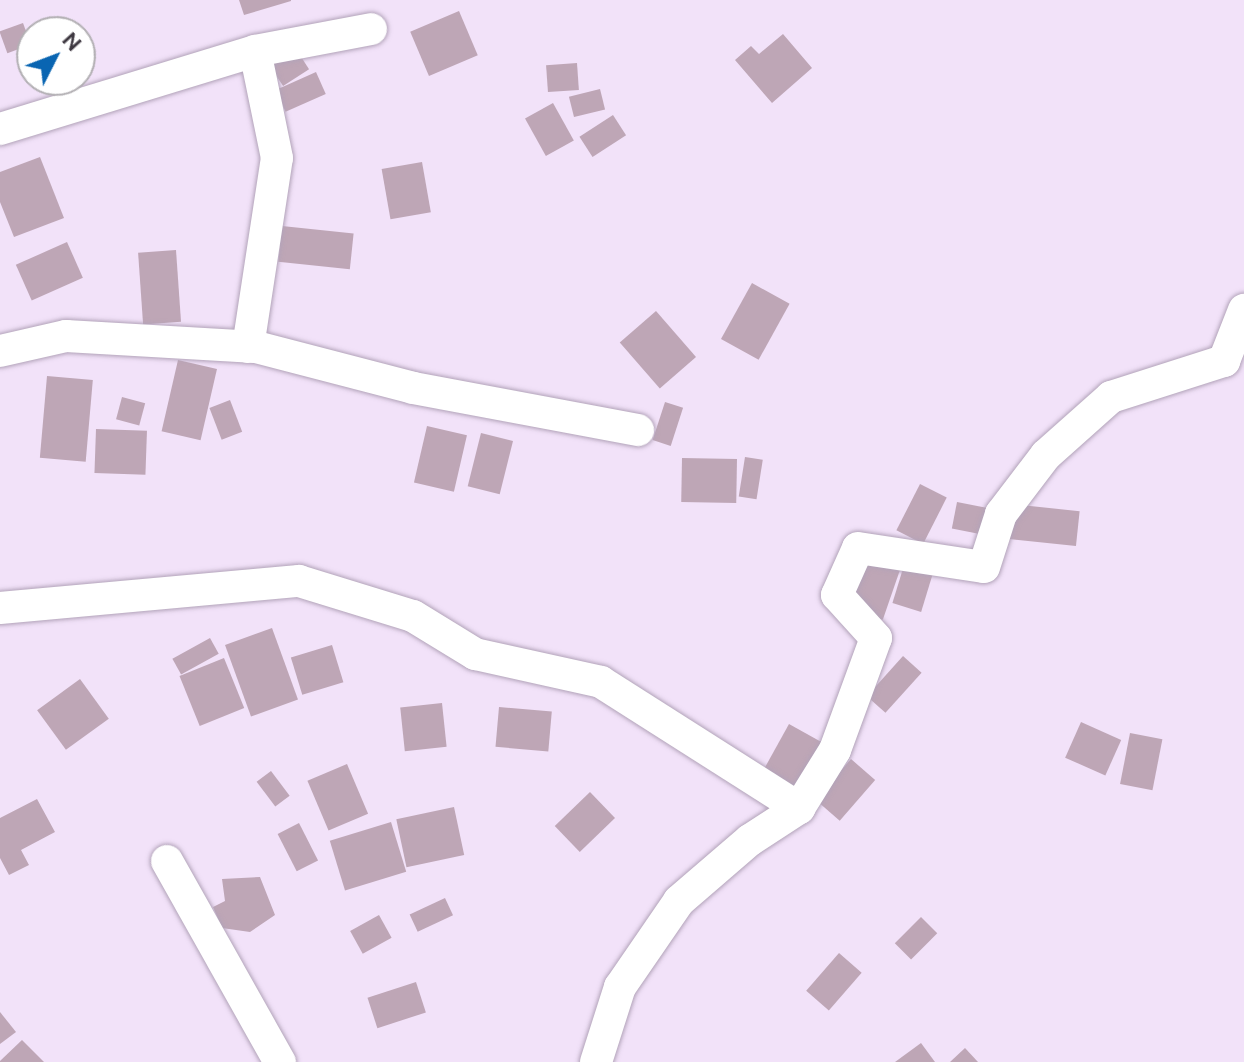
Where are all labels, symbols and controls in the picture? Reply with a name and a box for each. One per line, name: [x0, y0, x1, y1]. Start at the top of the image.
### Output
north arrow: [16, 16, 96, 96]
text: N: [58, 26, 87, 55]

